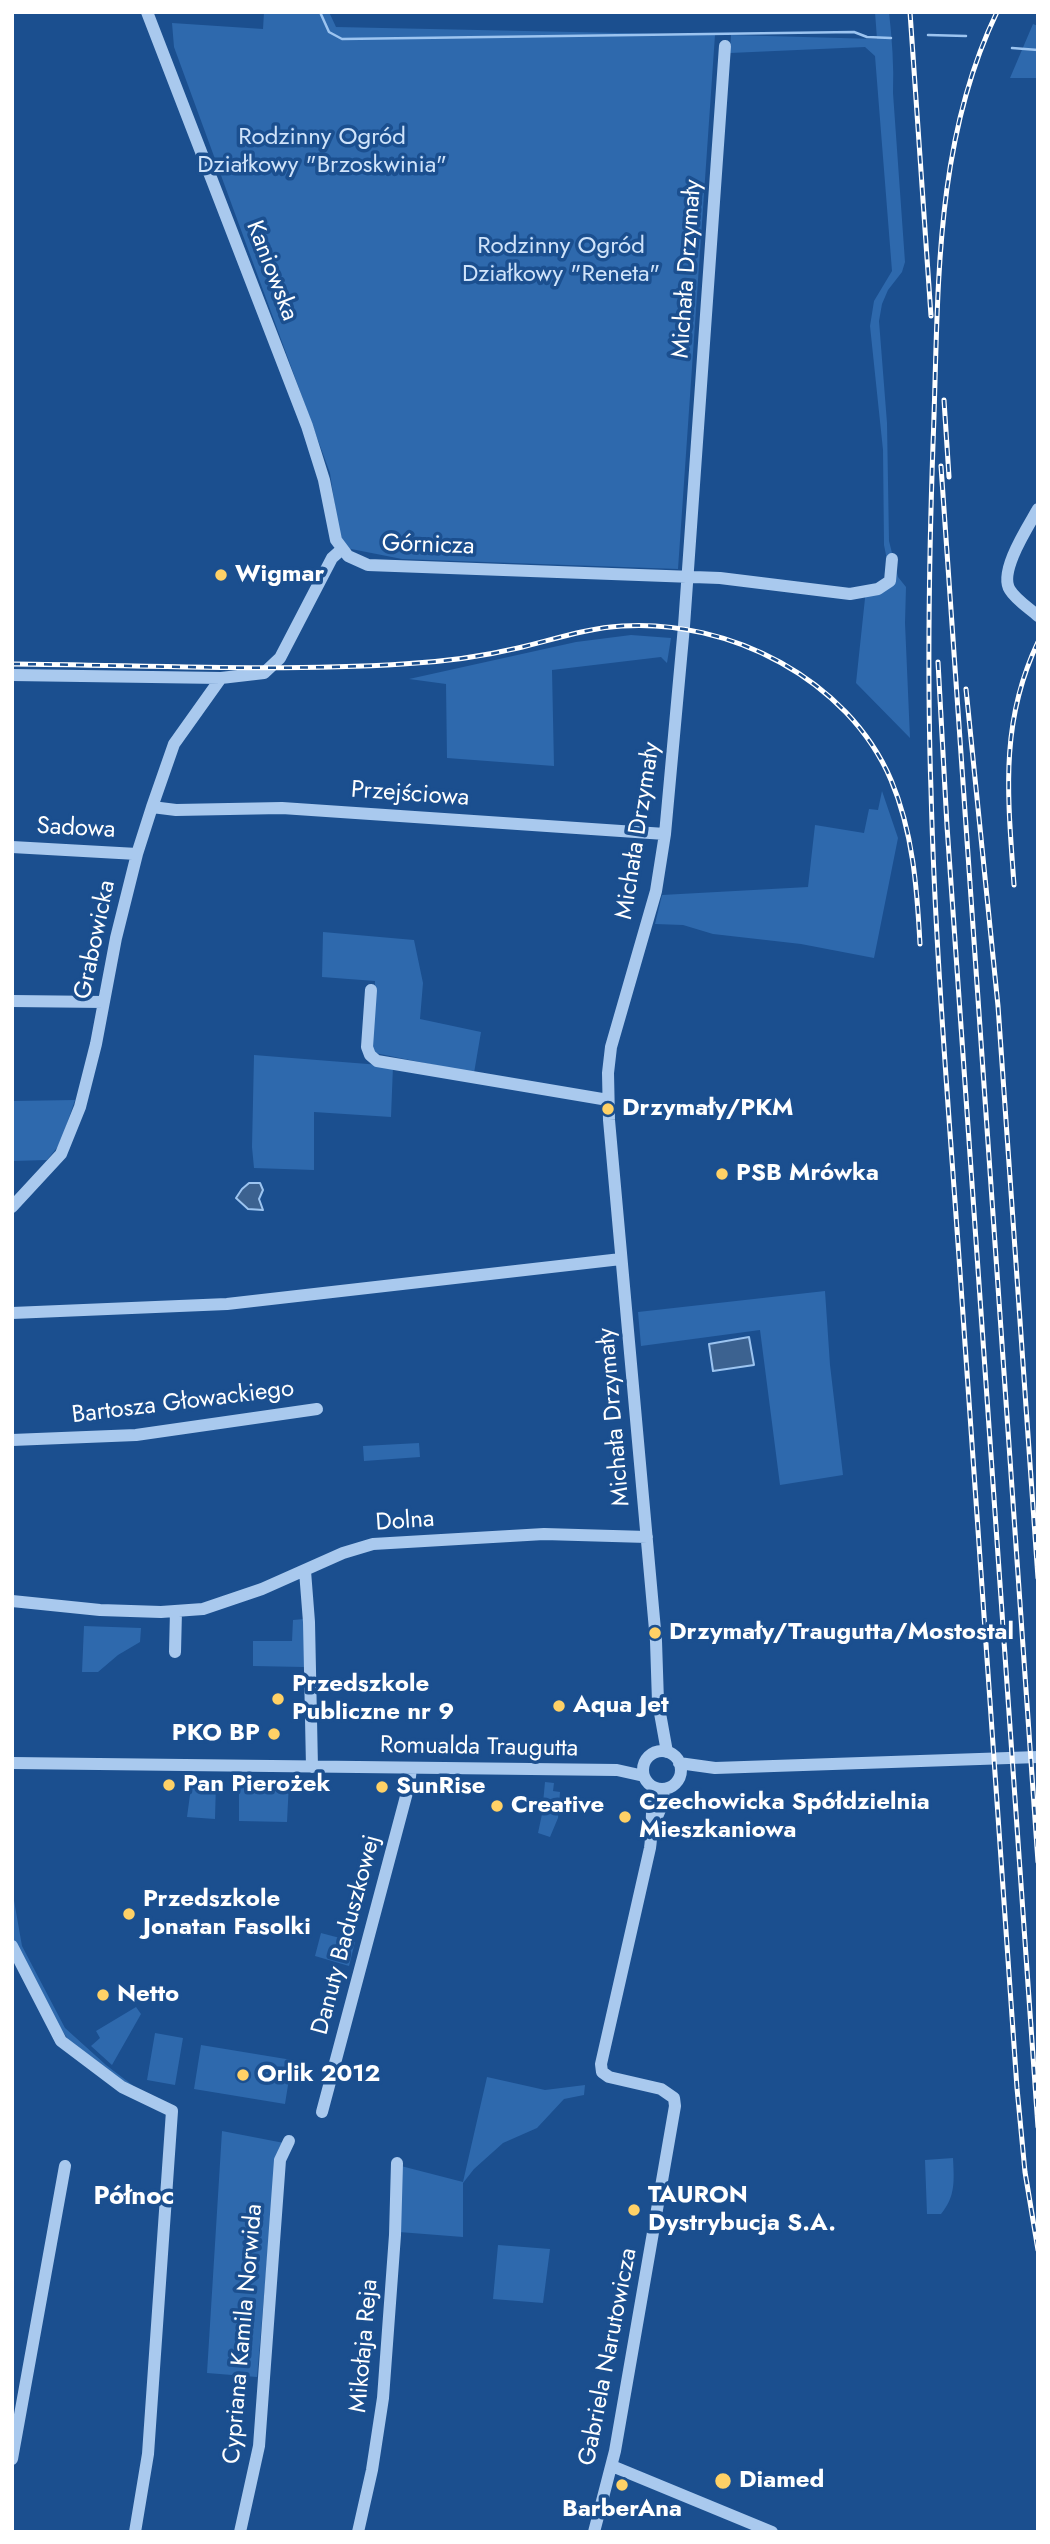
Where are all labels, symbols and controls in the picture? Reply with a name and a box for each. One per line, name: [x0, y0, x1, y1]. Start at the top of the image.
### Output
park label: Rodzinny Ogród Działkowy "Brzoskwinia": [197, 124, 447, 180]
street label: Michała Drzymały: [667, 179, 709, 359]
street label: Kaniowska: [239, 217, 303, 325]
park label: Rodzinny Ogród Działkowy "Reneta": [462, 233, 660, 289]
street label: Górnicza: [381, 530, 475, 562]
place label: Wigmar: [235, 561, 324, 589]
marker: Wigmar: [213, 567, 229, 583]
street label: Michała Drzymały: [611, 740, 667, 922]
street label: Przejściowa: [350, 776, 470, 814]
street label: Sadowa: [36, 813, 116, 845]
street label: Grabowicka: [69, 878, 123, 1002]
place label: Drzymały/PKM: [622, 1095, 793, 1123]
marker: Drzymały/PKM: [600, 1101, 616, 1117]
place label: PSB Mrówka: [736, 1160, 879, 1188]
marker: PSB Mrówka: [714, 1166, 730, 1182]
street label: Michała Drzymały: [593, 1327, 637, 1507]
street label: Bartosza Głowackiego: [70, 1375, 296, 1431]
street label: Dolna: [375, 1506, 435, 1538]
place label: Drzymały/Traugutta/Mostostal: [669, 1619, 1014, 1647]
marker: Drzymały/Traugutta/Mostostal: [647, 1625, 663, 1641]
place label: Przedszkole Publiczne nr 9: [292, 1671, 454, 1727]
marker: Przedszkole Publiczne nr 9: [270, 1691, 286, 1707]
place label: Aqua Jet: [573, 1692, 669, 1720]
marker: Aqua Jet: [551, 1698, 567, 1714]
place label: PKO BP: [172, 1720, 260, 1748]
marker: PKO BP: [266, 1726, 282, 1742]
street label: Romualda Traugutta: [380, 1732, 578, 1764]
place label: Pan Pierożek: [183, 1771, 330, 1799]
place label: SunRise: [396, 1773, 485, 1801]
marker: Pan Pierożek: [161, 1777, 177, 1793]
marker: SunRise: [374, 1779, 390, 1795]
place label: Czechowicka Spółdzielnia Mieszkaniowa: [639, 1789, 930, 1845]
place label: Creative: [511, 1792, 604, 1820]
marker: Creative: [489, 1798, 505, 1814]
marker: Czechowicka Spółdzielnia Mieszkaniowa: [617, 1809, 633, 1825]
street label: Danuty Baduszkowej: [306, 1832, 388, 2038]
place label: Przedszkole Jonatan Fasolki: [143, 1886, 311, 1942]
marker: Przedszkole Jonatan Fasolki: [121, 1906, 137, 1922]
place label: Netto: [117, 1981, 179, 2009]
marker: Netto: [95, 1987, 111, 2003]
place label: Orlik 2012: [257, 2061, 380, 2089]
marker: Orlik 2012: [235, 2067, 251, 2083]
district label: Północ: [94, 2182, 174, 2214]
place label: TAURON Dystrybucja S.A.: [648, 2182, 836, 2238]
marker: TAURON Dystrybucja S.A.: [626, 2202, 642, 2218]
street label: Cypriana Kamila Norwida: [218, 2203, 270, 2465]
street label: Gabriela Narutowicza: [574, 2246, 644, 2468]
street label: Mikołaja Reja: [345, 2278, 385, 2414]
place label: Diamed: [739, 2467, 824, 2495]
marker: Diamed: [713, 2471, 733, 2491]
marker: BarberAna: [614, 2477, 630, 2493]
place label: BarberAna: [562, 2496, 682, 2524]

